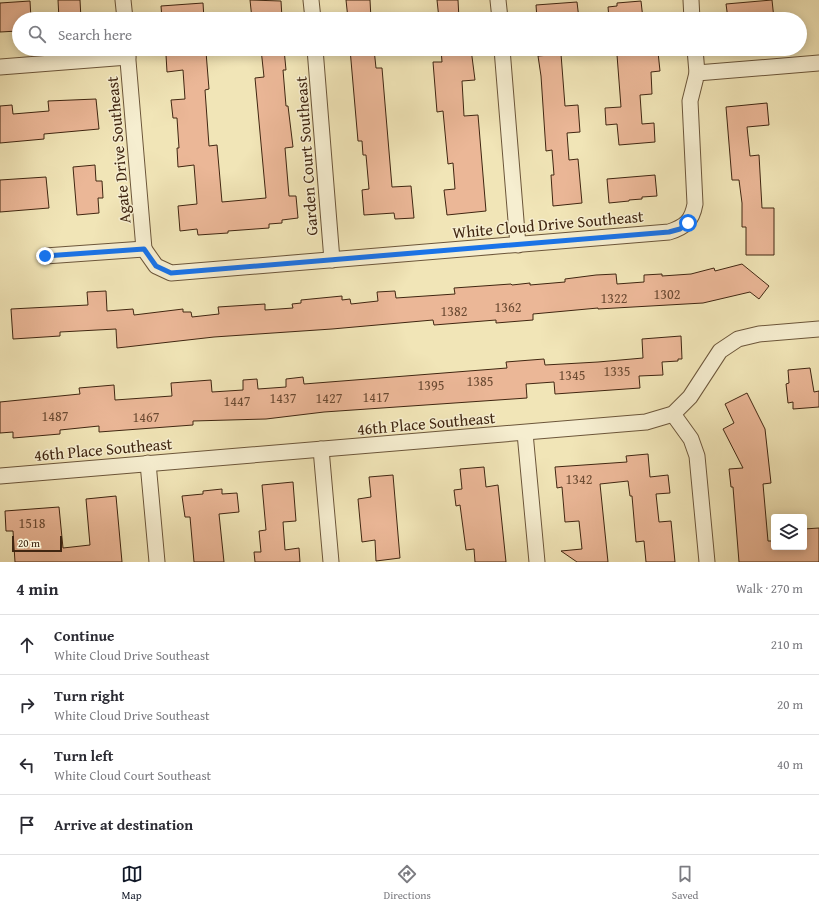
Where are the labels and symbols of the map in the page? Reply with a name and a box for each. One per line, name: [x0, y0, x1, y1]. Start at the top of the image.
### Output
street label: Agate Drive Southeast: [100, 75, 136, 225]
street label: Garden Court Southeast: [288, 75, 324, 236]
street label: White Cloud Drive Southeast: [452, 204, 645, 244]
route start: [679, 214, 697, 232]
route end: [36, 247, 54, 265]
house number: 1302: [654, 284, 680, 304]
house number: 1322: [601, 288, 627, 308]
house number: 1362: [495, 297, 521, 317]
house number: 1382: [441, 301, 467, 321]
house number: 1335: [604, 361, 630, 381]
house number: 1345: [559, 365, 585, 385]
house number: 1385: [467, 371, 493, 391]
house number: 1395: [418, 375, 444, 395]
house number: 1417: [363, 387, 390, 407]
house number: 1437: [270, 388, 297, 408]
house number: 1427: [316, 388, 343, 408]
house number: 1447: [224, 391, 251, 411]
street label: 46th Place Southeast: [356, 405, 496, 441]
house number: 1487: [42, 406, 69, 426]
house number: 1467: [133, 407, 160, 427]
street label: 46th Place Southeast: [33, 431, 173, 467]
house number: 1342: [566, 469, 592, 489]
house number: 1518: [19, 513, 46, 533]
scale bar: [12, 534, 62, 553]

